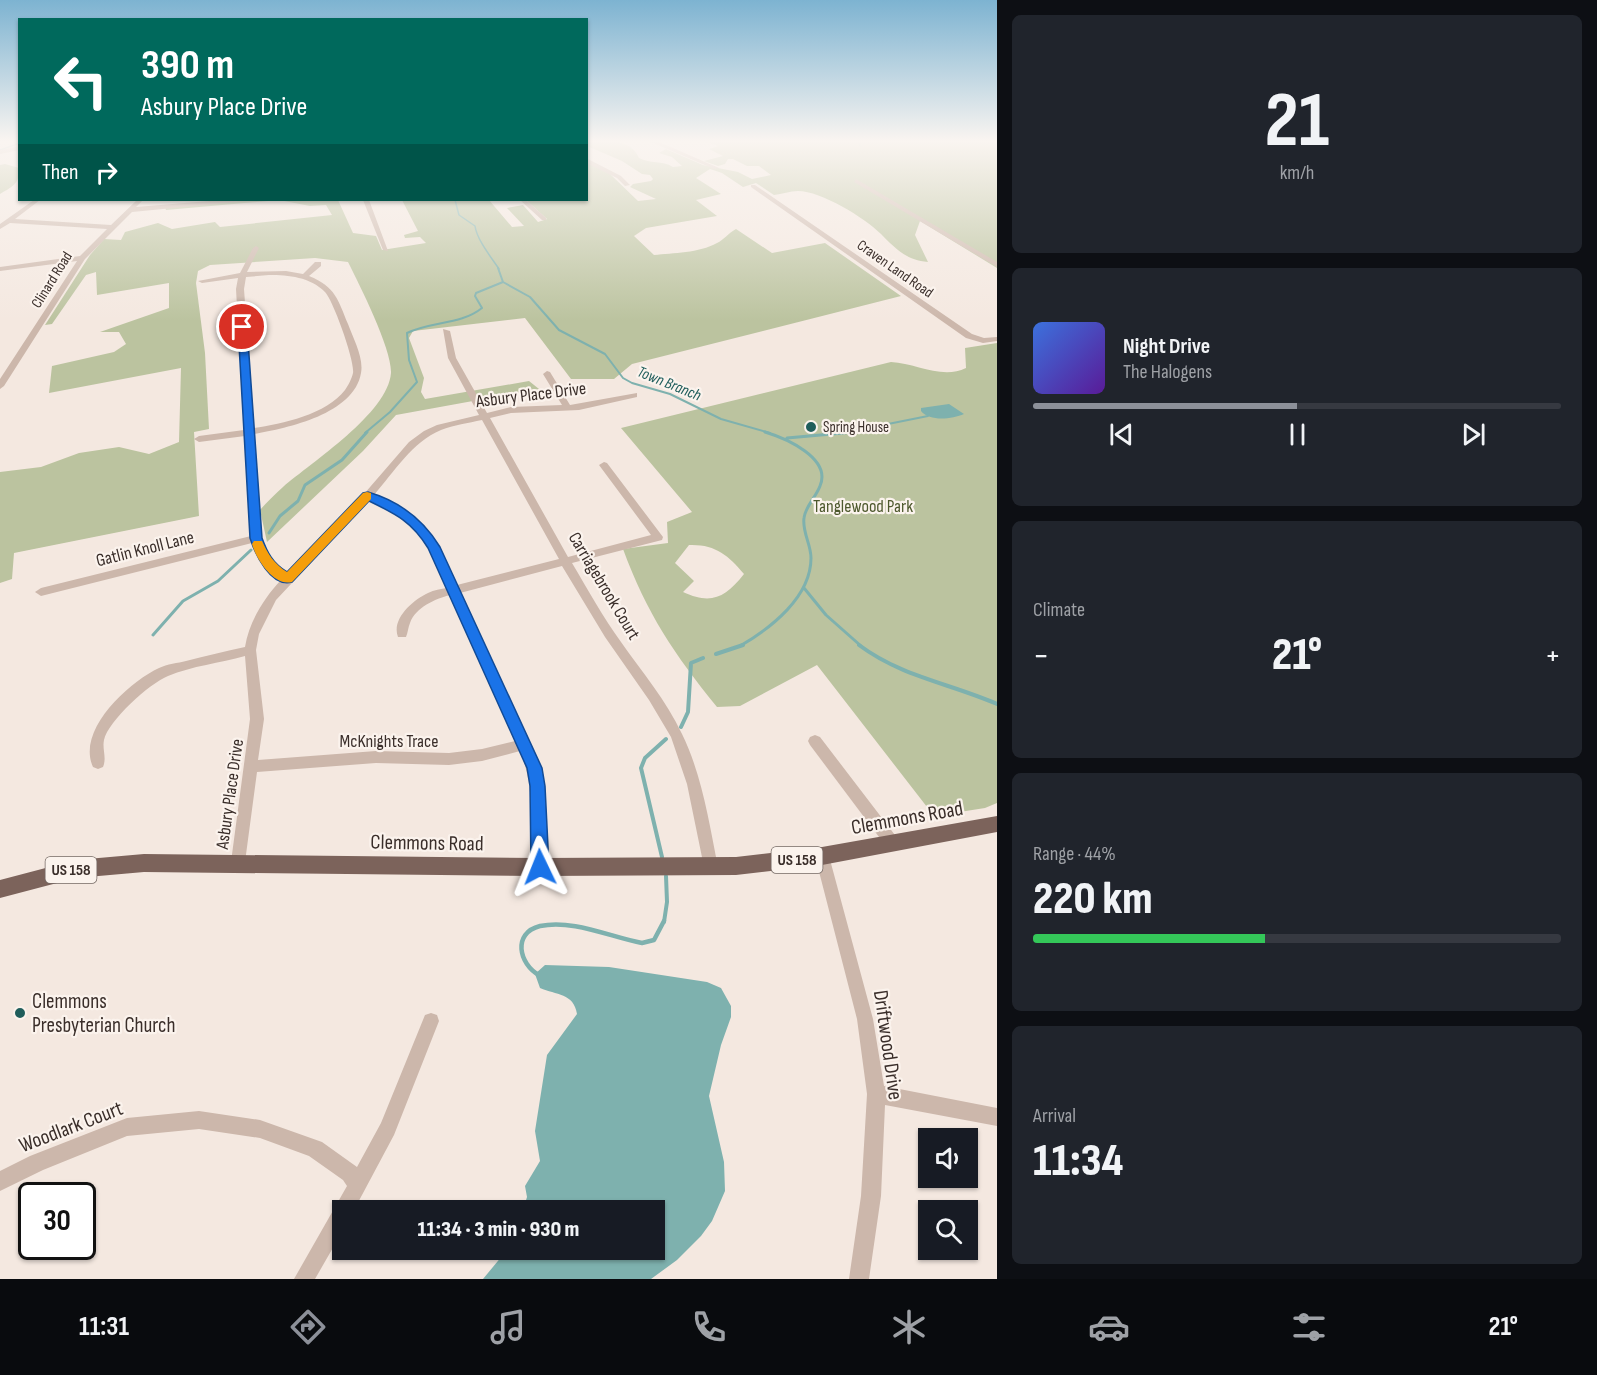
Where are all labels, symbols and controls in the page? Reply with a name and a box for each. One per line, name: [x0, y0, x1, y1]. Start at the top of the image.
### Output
text: 390 m: [141, 40, 234, 91]
icon: left: [42, 42, 120, 120]
text: 21: [1265, 75, 1329, 168]
text: Asbury Place Drive: [141, 91, 307, 123]
icon: right: [90, 156, 123, 189]
text: Then: [42, 159, 78, 186]
text: km/h: [1280, 161, 1314, 185]
street label: Craven Land Road: [853, 236, 937, 302]
street label: Clinard Road: [27, 248, 77, 312]
pin: [216, 301, 267, 352]
icon: arrive: [225, 310, 258, 343]
text: Night Drive: [1123, 333, 1210, 360]
text: The Halogens: [1123, 360, 1212, 384]
water label: Town Branch: [634, 363, 704, 406]
street label: Asbury Place Drive: [474, 378, 587, 412]
place label: Spring House: [823, 418, 889, 437]
icon: previous: [1105, 418, 1138, 451]
icon: pause: [1281, 418, 1314, 451]
icon: next: [1457, 418, 1490, 451]
marker: Spring House: [804, 420, 818, 434]
park label: Tanglewood Park: [813, 496, 913, 517]
street label: Gatlin Knoll Lane: [94, 527, 196, 571]
street label: Carriagebrook Court: [564, 528, 645, 644]
text: Climate: [1033, 598, 1085, 622]
text: 21°: [1272, 628, 1322, 683]
text: −: [1033, 636, 1049, 676]
text: +: [1545, 636, 1561, 676]
street label: McKnights Trace: [340, 731, 438, 752]
street label: Asbury Place Drive: [212, 738, 248, 851]
street label: Clemmons Road: [849, 796, 965, 840]
street label: Clemmons Road: [370, 830, 484, 856]
position arrow: [508, 835, 572, 899]
text: Range · 44%: [1033, 842, 1116, 866]
road number: US 158: [772, 847, 822, 873]
road number: US 158: [46, 857, 97, 883]
text: 220 km: [1033, 872, 1153, 927]
street label: Driftwood Drive: [868, 988, 908, 1102]
place label: Clemmons Presbyterian Church: [32, 989, 175, 1038]
marker: Clemmons Presbyterian Church: [13, 1006, 27, 1020]
street label: Woodlark Court: [16, 1096, 126, 1158]
text: Arrival: [1033, 1104, 1076, 1128]
map controls: [918, 1128, 978, 1260]
button: sound: [918, 1128, 978, 1188]
text: 11:34: [1033, 1134, 1123, 1189]
speed limit sign: 30: [18, 1182, 96, 1260]
button: search: [918, 1200, 978, 1260]
text: 11:34 · 3 min · 930 m: [418, 1216, 579, 1243]
icon: directions: [287, 1306, 329, 1348]
icon: music: [487, 1306, 529, 1348]
icon: phone: [688, 1306, 730, 1348]
icon: climate: [888, 1306, 930, 1348]
icon: car: [1088, 1306, 1130, 1348]
icon: filters: [1288, 1306, 1330, 1348]
text: 11:31: [79, 1311, 129, 1343]
text: 21°: [1489, 1311, 1518, 1343]

